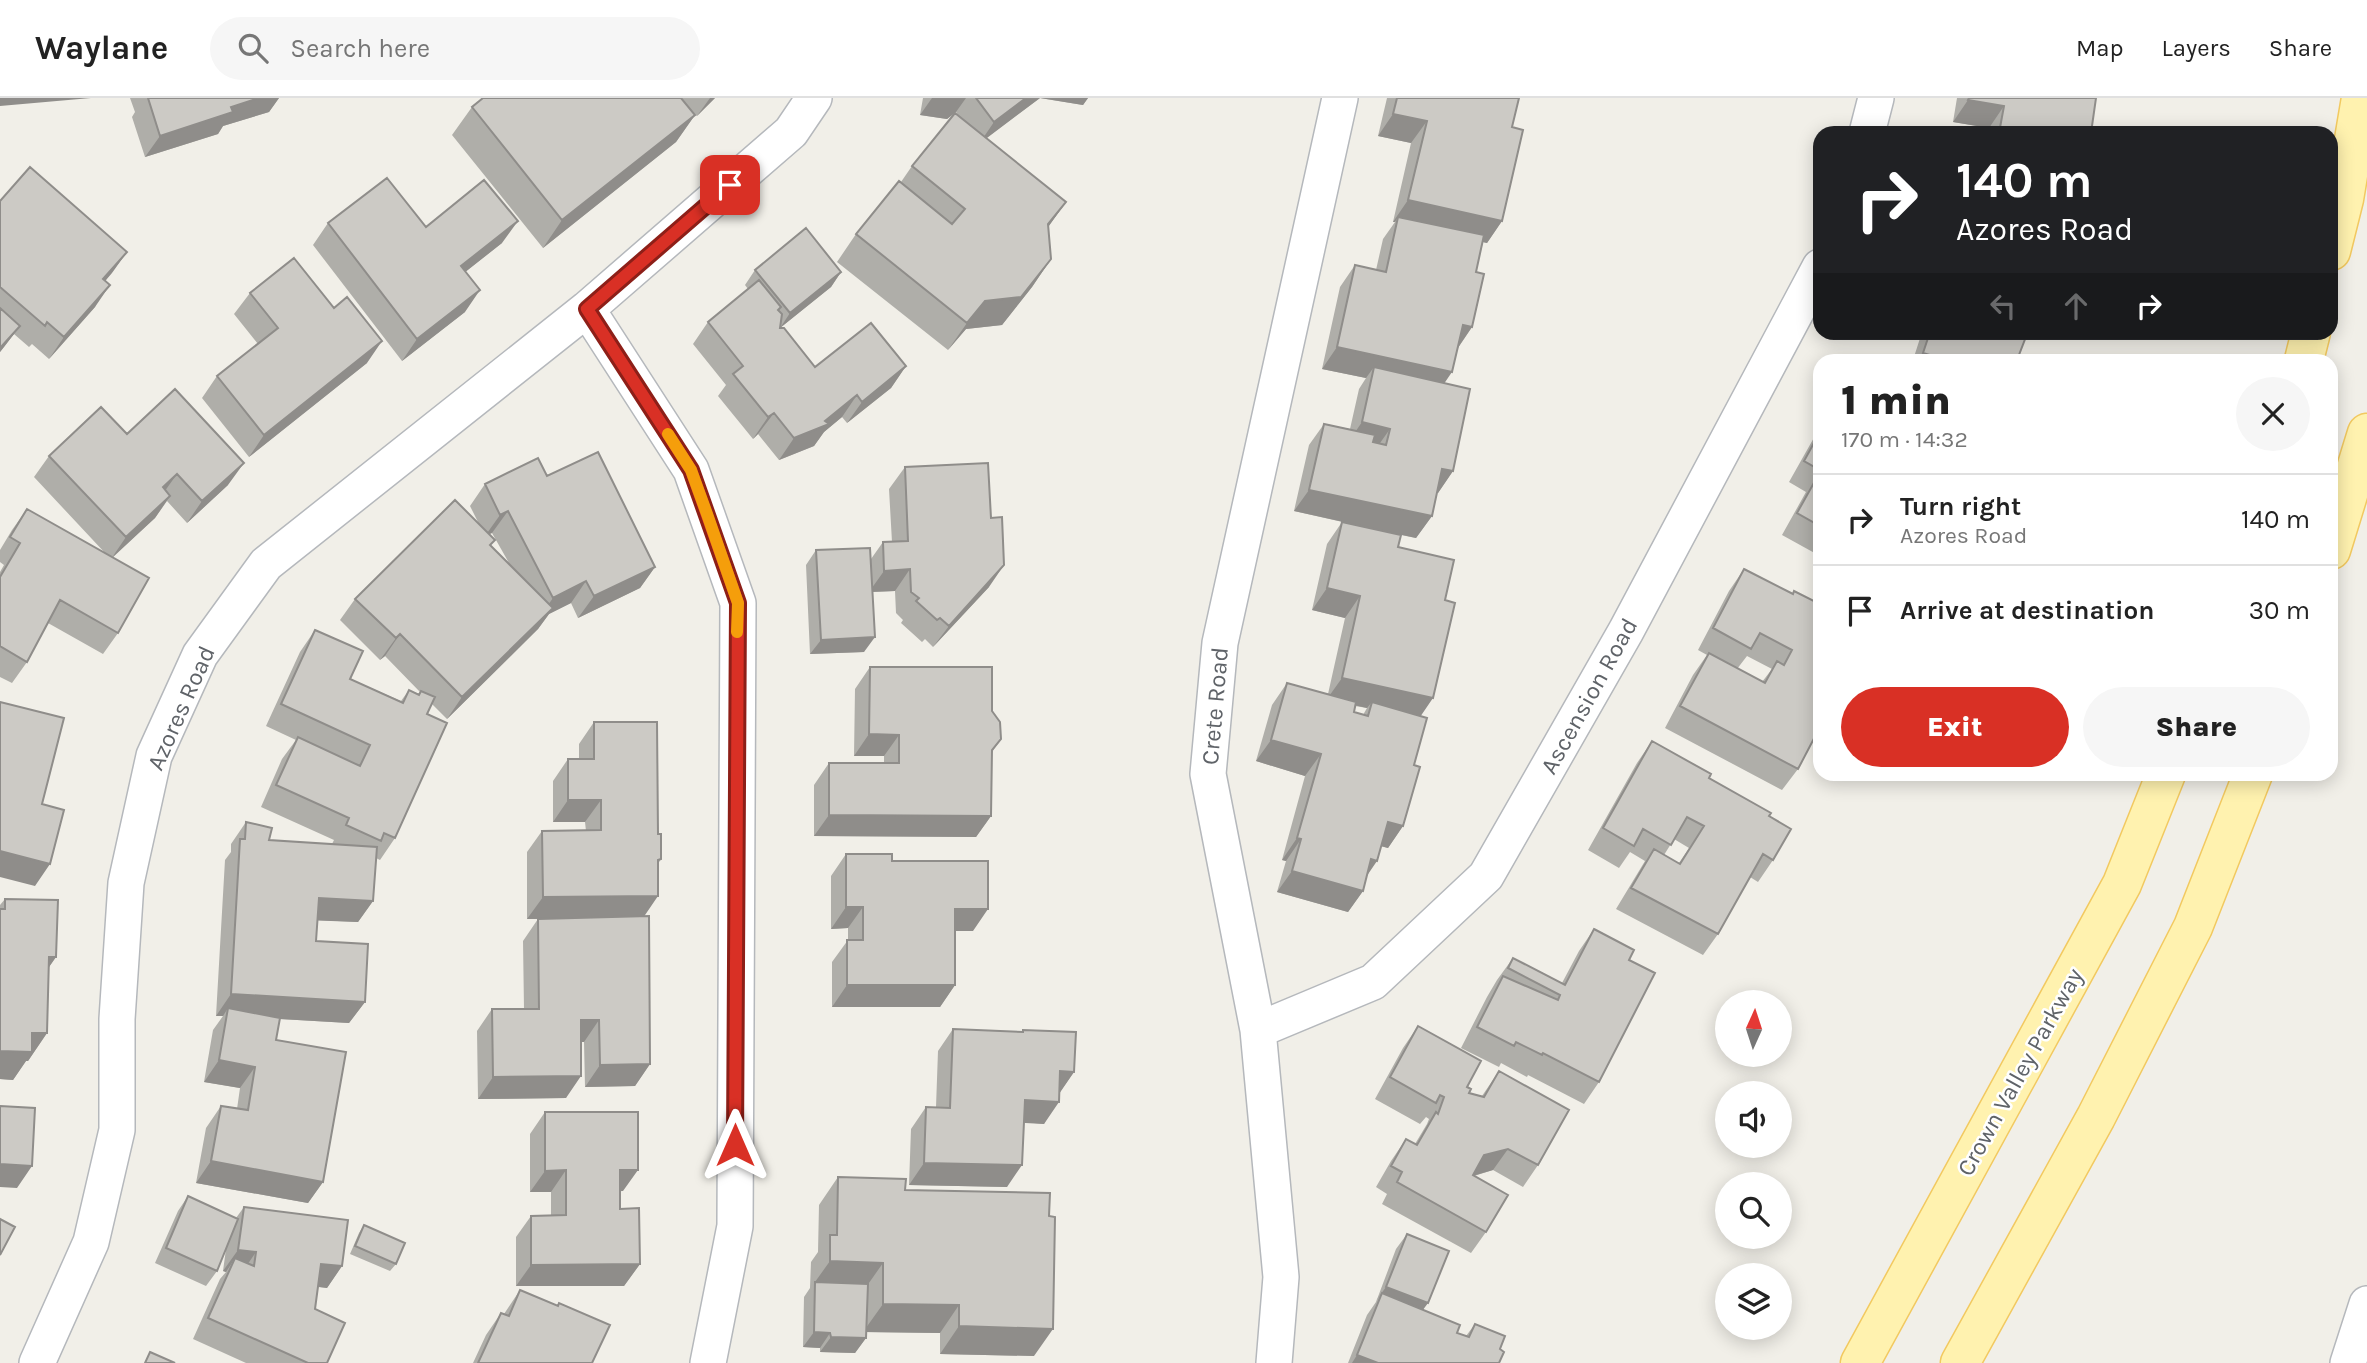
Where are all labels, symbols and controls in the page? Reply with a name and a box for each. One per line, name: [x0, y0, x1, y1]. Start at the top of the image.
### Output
search box: [210, 17, 700, 80]
text: Waylane: [35, 29, 168, 67]
icon: search: [234, 29, 272, 67]
text: Search here: [290, 33, 430, 64]
text: Map: [2076, 34, 2124, 62]
text: Layers: [2162, 34, 2231, 62]
text: Share: [2269, 34, 2332, 62]
text: 140 m: [1956, 152, 2093, 209]
icon: right: [1841, 154, 1932, 245]
pin: [700, 155, 760, 215]
icon: arrive: [711, 166, 749, 204]
text: Azores Road: [1956, 211, 2133, 248]
icon: left: [1984, 287, 2022, 325]
icon: ahead: [2057, 287, 2095, 325]
icon: right: [2130, 287, 2168, 325]
text: 1 min: [1841, 375, 1951, 425]
button: close: [2236, 377, 2310, 451]
text: 170 m · 14:32: [1841, 426, 1968, 453]
text: Turn right: [1900, 491, 2021, 522]
icon: right: [1841, 501, 1879, 539]
text: 140 m: [2241, 504, 2310, 535]
text: Azores Road: [1900, 522, 2027, 549]
icon: arrive: [1841, 592, 1879, 630]
text: Arrive at destination: [1900, 595, 2154, 626]
text: 30 m: [2249, 595, 2310, 626]
street label: Ascension Road: [1535, 613, 1643, 779]
street label: Azores Road: [141, 642, 221, 774]
street label: Crete Road: [1196, 646, 1234, 766]
button: Exit: [1841, 687, 2069, 767]
button: Share: [2083, 687, 2310, 767]
street label: Crown Valley Parkway: [1951, 963, 2089, 1181]
north arrow: [1715, 990, 1792, 1068]
map controls: [1715, 990, 1792, 1340]
button: sound: [1715, 1081, 1792, 1158]
position arrow: [698, 1108, 772, 1182]
button: search: [1715, 1172, 1792, 1249]
button: layers: [1715, 1263, 1792, 1340]

